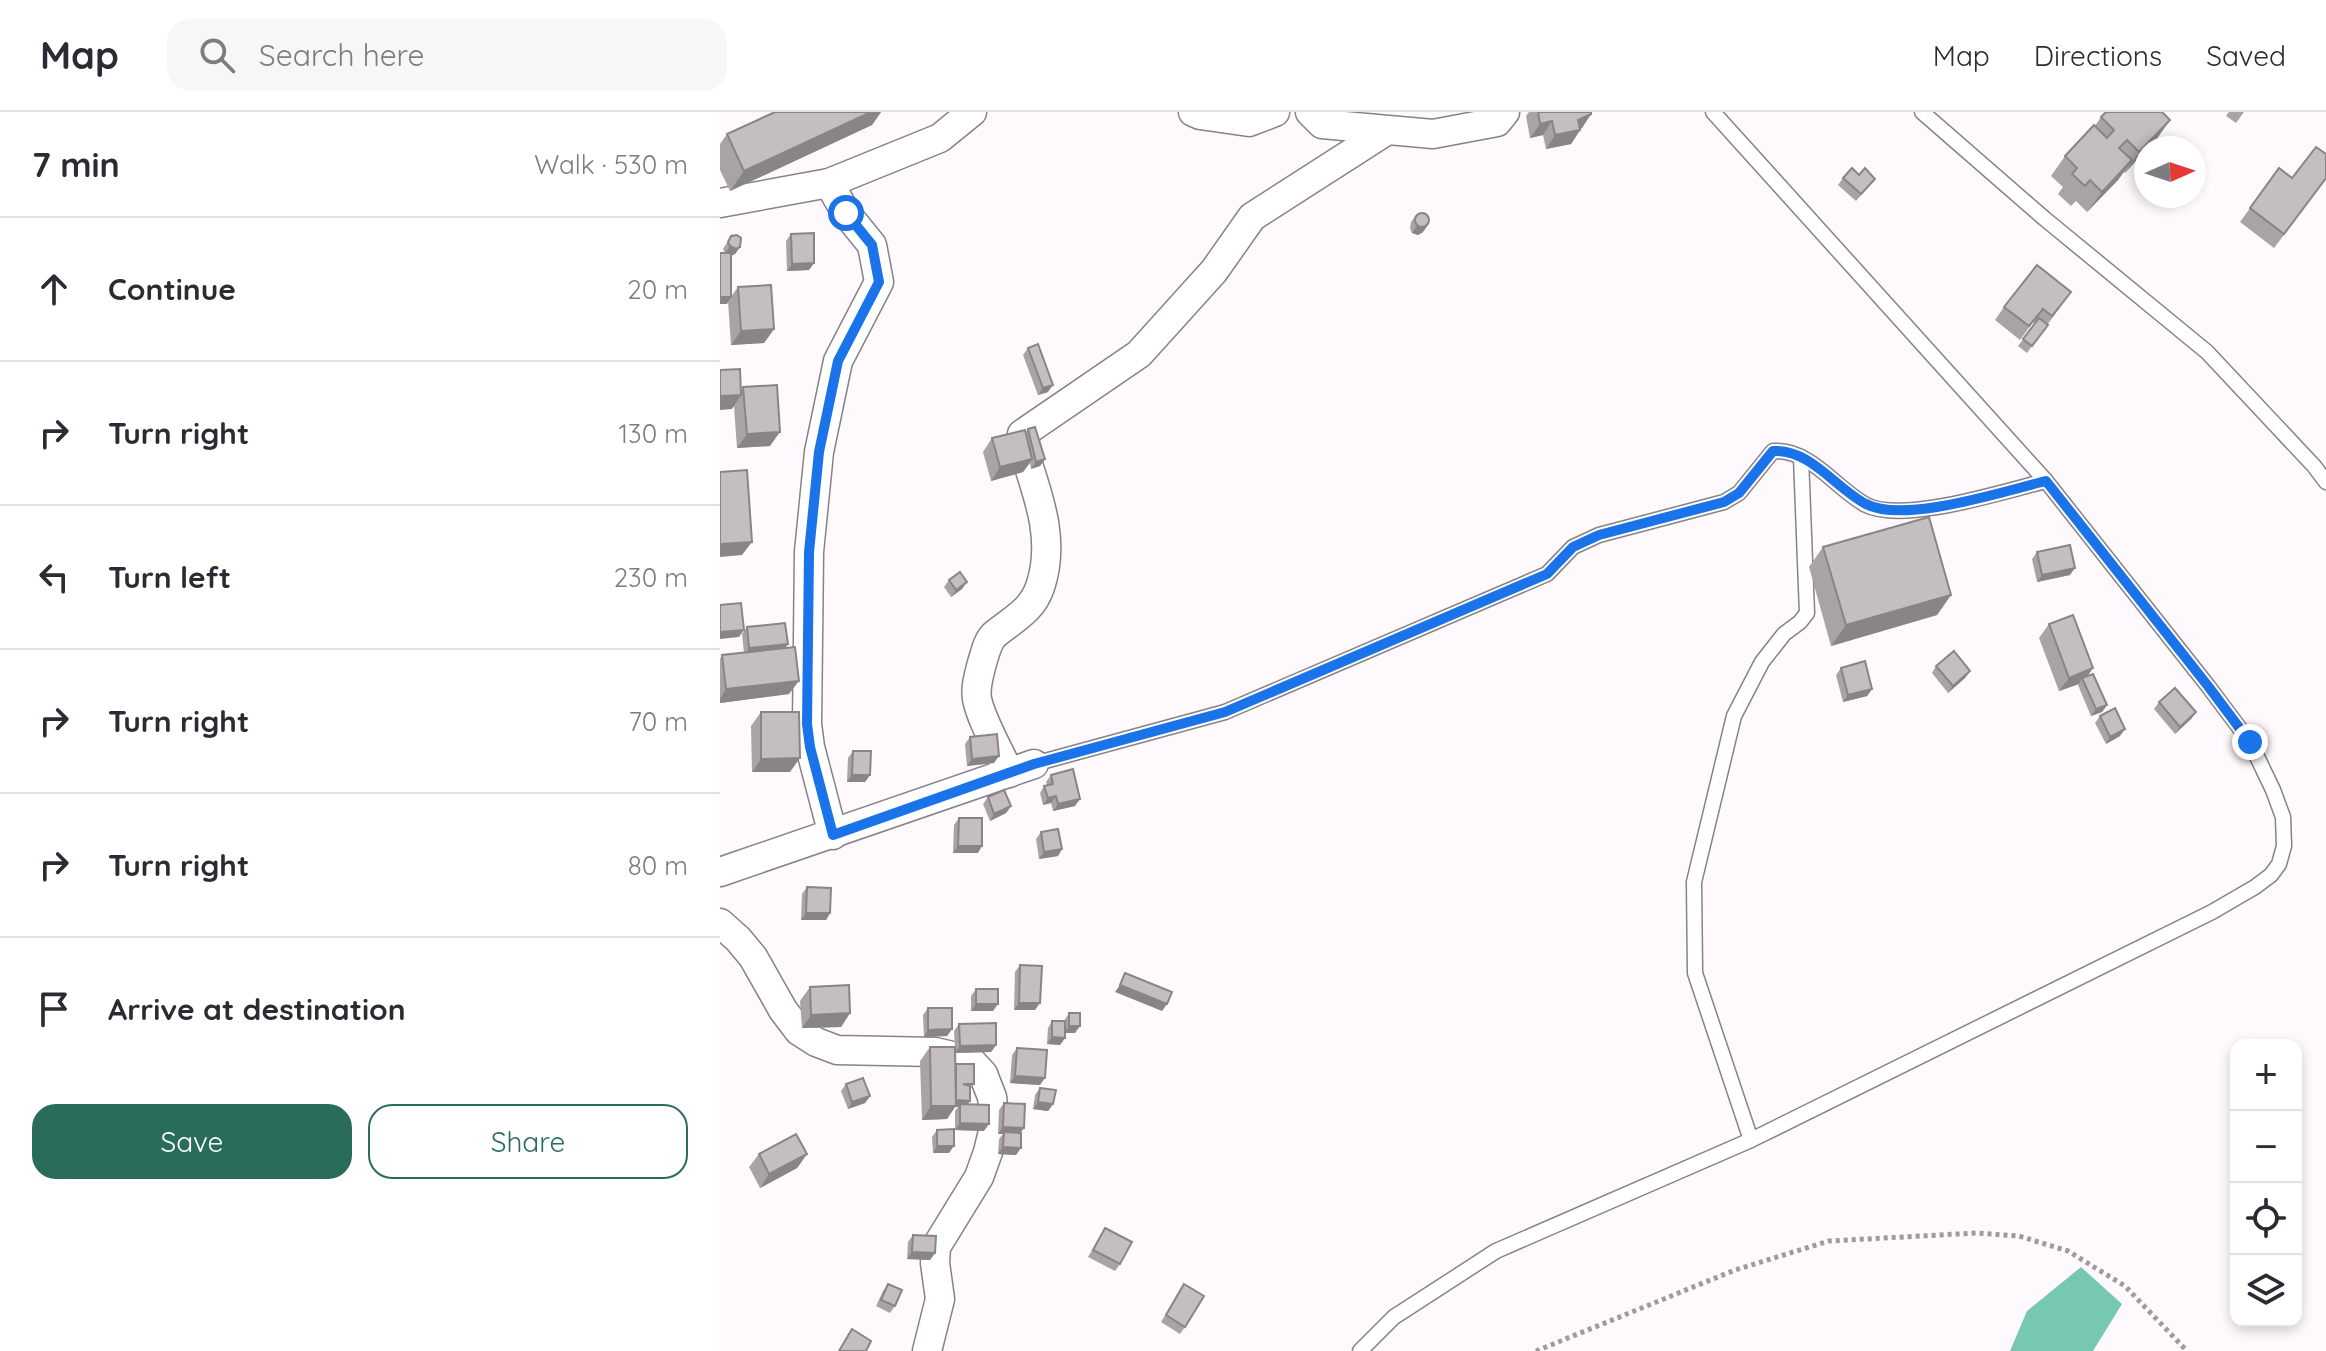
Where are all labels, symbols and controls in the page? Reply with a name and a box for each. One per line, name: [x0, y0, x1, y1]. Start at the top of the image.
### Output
search box: [167, 19, 727, 91]
text: Map: [40, 31, 119, 79]
icon: search: [195, 33, 239, 77]
text: Search here: [259, 36, 424, 74]
text: Map: [1933, 38, 1990, 73]
text: Directions: [2034, 38, 2162, 73]
text: Saved: [2206, 38, 2286, 73]
north arrow: [2134, 136, 2206, 208]
text: 7 min: [32, 143, 120, 186]
text: Walk · 530 m: [534, 148, 688, 181]
route start: [828, 195, 864, 231]
icon: ahead: [32, 267, 76, 311]
text: Continue: [108, 270, 236, 308]
text: 20 m: [627, 273, 688, 306]
icon: right: [32, 411, 76, 455]
text: Turn right: [108, 414, 249, 452]
text: 130 m: [618, 417, 688, 450]
icon: left: [32, 555, 76, 599]
text: Turn left: [108, 558, 231, 596]
text: 230 m: [614, 561, 688, 594]
icon: right: [32, 699, 76, 743]
text: Turn right: [108, 702, 249, 740]
text: 70 m: [628, 705, 688, 738]
route end: [2232, 724, 2268, 760]
icon: right: [32, 843, 76, 887]
text: Turn right: [108, 846, 249, 884]
text: 80 m: [628, 849, 688, 882]
icon: arrive: [32, 987, 76, 1031]
text: Arrive at destination: [108, 990, 406, 1028]
map controls: [2230, 1039, 2302, 1327]
button: +: [2230, 1039, 2302, 1111]
button: Save: [32, 1104, 352, 1179]
button: Share: [368, 1104, 688, 1179]
button: −: [2230, 1111, 2302, 1183]
button: locate: [2230, 1183, 2302, 1255]
button: layers: [2230, 1255, 2302, 1327]

